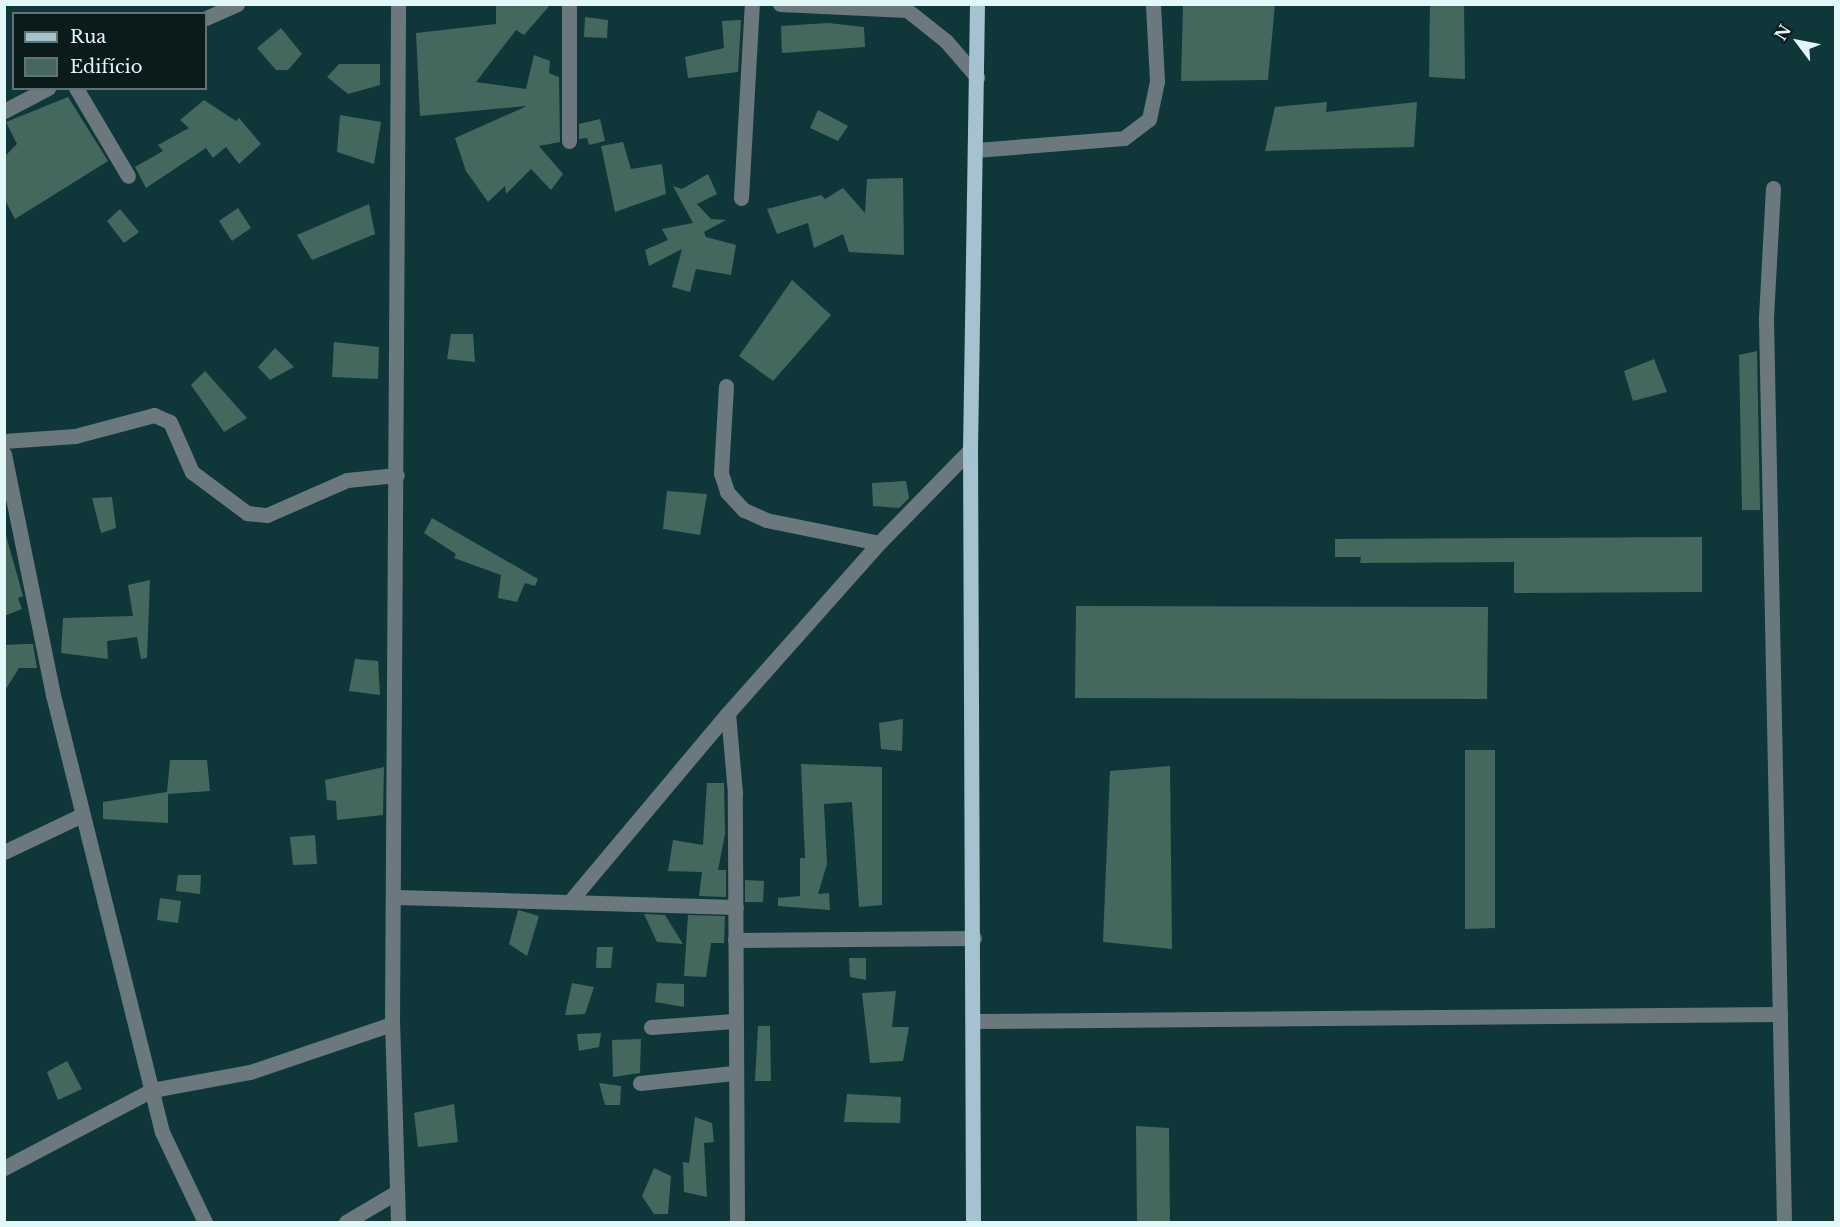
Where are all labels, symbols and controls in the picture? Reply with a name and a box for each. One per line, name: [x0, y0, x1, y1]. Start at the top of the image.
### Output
legend: [12, 12, 207, 90]
north arrow: [1768, 12, 1828, 72]
text: N: [1770, 21, 1795, 44]
text: Rua: [70, 26, 106, 48]
text: Edifício: [70, 56, 143, 78]

